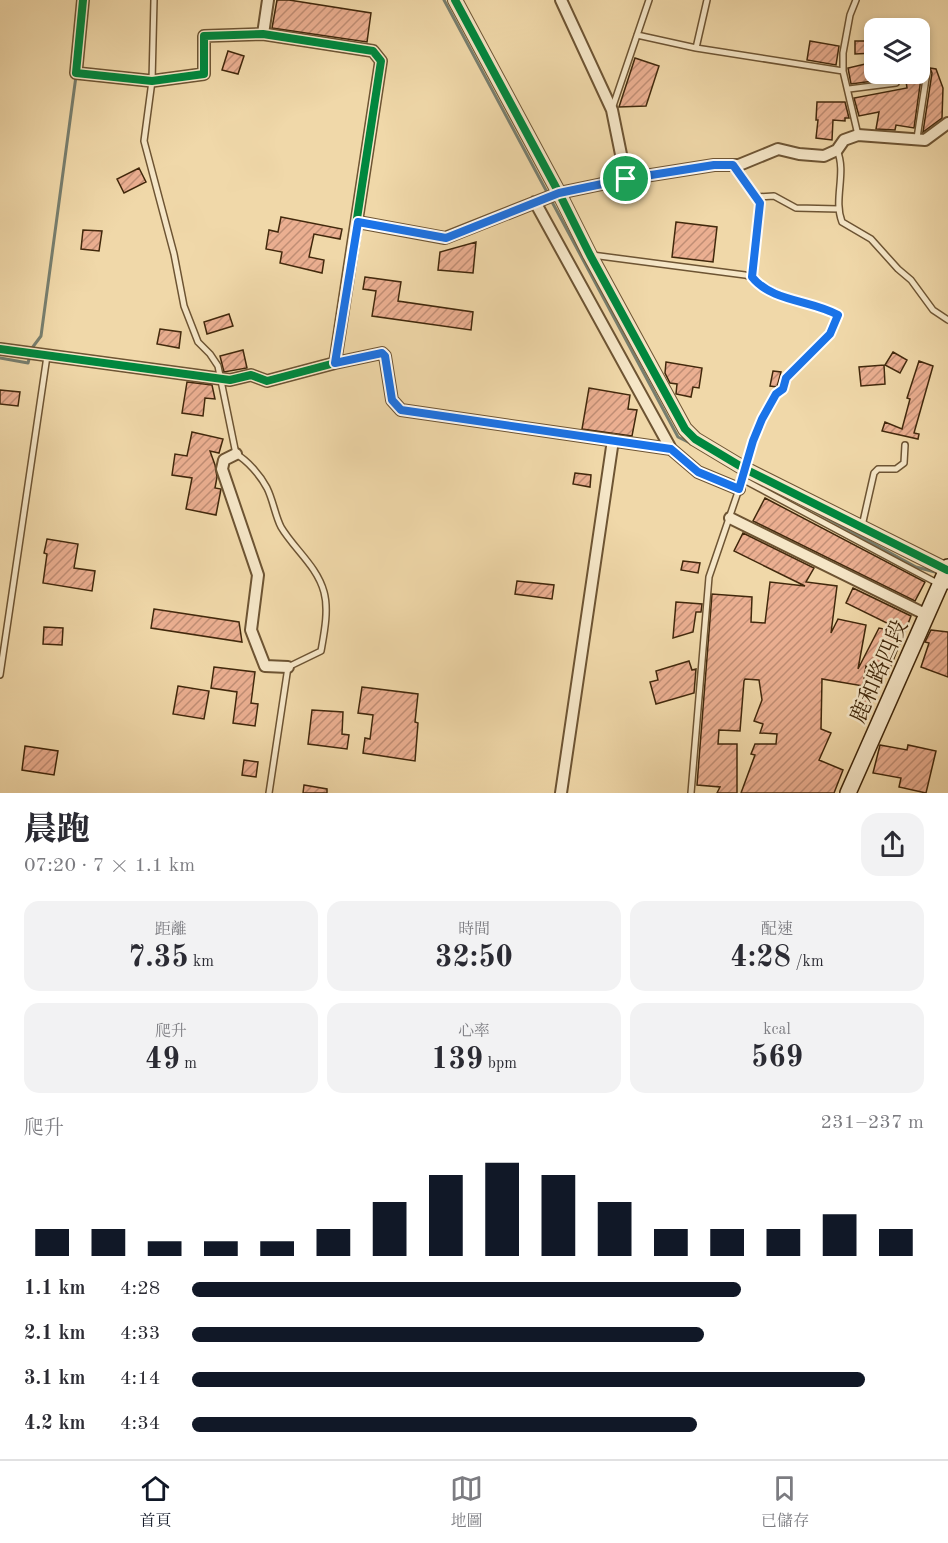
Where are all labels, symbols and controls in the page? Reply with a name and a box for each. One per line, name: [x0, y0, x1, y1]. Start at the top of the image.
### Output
map controls: [864, 18, 930, 84]
button: layers: [864, 18, 930, 84]
pin: [600, 153, 651, 204]
icon: arrive: [609, 162, 642, 195]
street label: 鹿和路四段: [846, 616, 912, 727]
button: share: [861, 813, 924, 876]
text: 晨跑: [24, 815, 90, 848]
text: 07:20 · 7 × 1.1 km: [24, 856, 195, 876]
text: 距離: [155, 922, 187, 938]
text: 時間: [458, 922, 490, 938]
text: 配速: [761, 922, 793, 938]
text: 7.35: [128, 943, 189, 973]
text: 32:50: [435, 943, 513, 973]
text: 4:28: [730, 943, 791, 973]
text: km: [189, 954, 214, 970]
text: /km: [791, 954, 824, 970]
text: kcal: [763, 1022, 791, 1038]
text: 爬升: [155, 1024, 187, 1040]
text: 心率: [458, 1024, 490, 1040]
text: 569: [751, 1043, 803, 1073]
text: 49: [145, 1045, 180, 1075]
text: 139: [431, 1045, 483, 1075]
text: m: [180, 1056, 197, 1072]
text: bpm: [483, 1056, 517, 1072]
text: 231–237 m: [821, 1113, 924, 1133]
text: 爬升: [24, 1119, 64, 1139]
text: 1.1 km: [24, 1279, 86, 1299]
text: 4:28: [120, 1279, 160, 1299]
text: 2.1 km: [24, 1324, 86, 1344]
text: 4:33: [120, 1324, 160, 1344]
text: 3.1 km: [24, 1369, 86, 1389]
text: 4:14: [120, 1369, 160, 1389]
text: 4.2 km: [24, 1414, 86, 1434]
text: 4:34: [120, 1414, 160, 1434]
tab: 首頁: [139, 1472, 172, 1532]
tab: 地圖: [450, 1472, 483, 1532]
tab: 已儲存: [761, 1472, 809, 1532]

